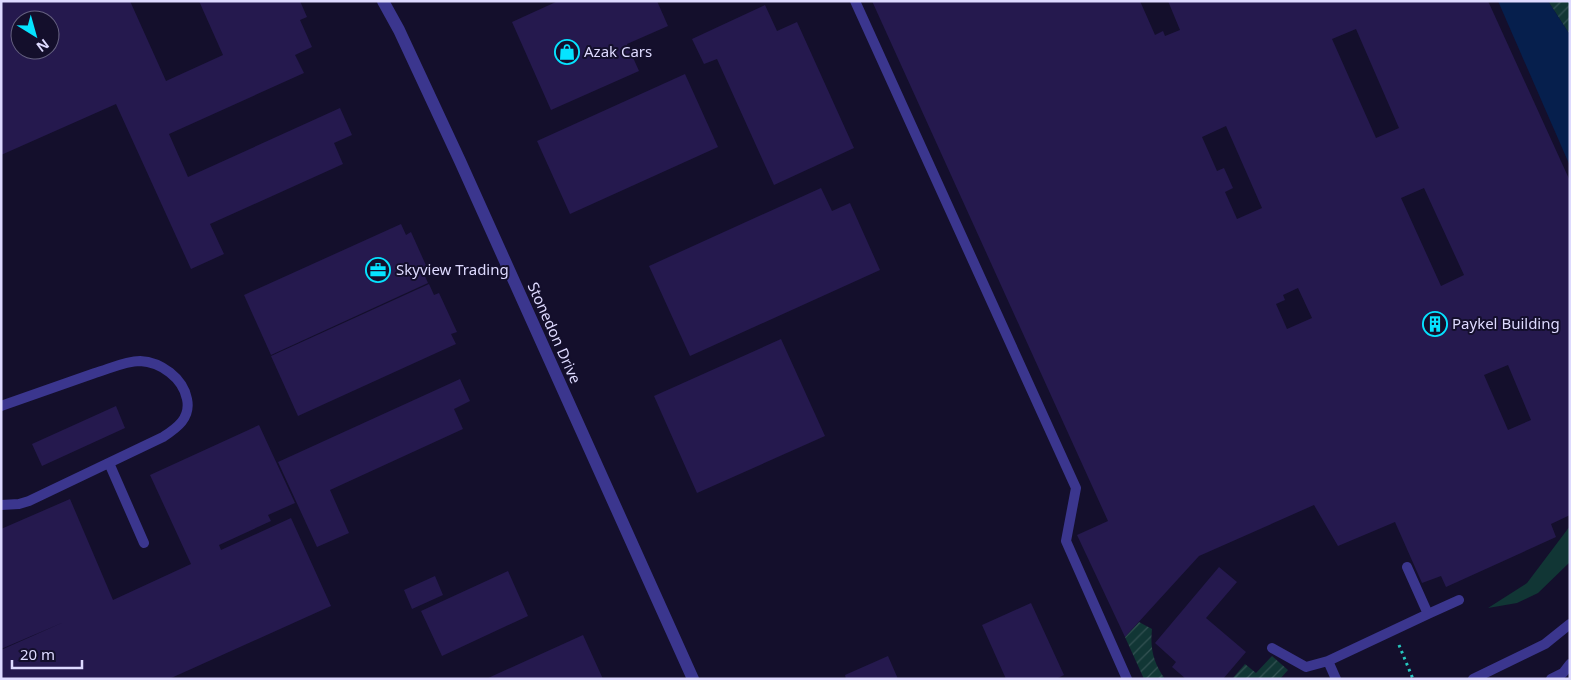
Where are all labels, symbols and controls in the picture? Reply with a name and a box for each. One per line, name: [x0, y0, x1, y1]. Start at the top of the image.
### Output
north arrow: [10, 10, 60, 60]
text: N: [33, 35, 53, 57]
shop icon: Azak Cars: [554, 39, 580, 65]
place label: Azak Cars: [584, 41, 652, 61]
office icon: Skyview Trading: [365, 257, 391, 283]
place label: Skyview Trading: [396, 259, 509, 279]
street label: Stonedon Drive: [524, 279, 586, 386]
building icon: Paykel Building: [1422, 311, 1448, 337]
place label: Paykel Building: [1452, 313, 1560, 333]
scale bar: [12, 638, 82, 670]
text: 20 m: [20, 644, 55, 664]

